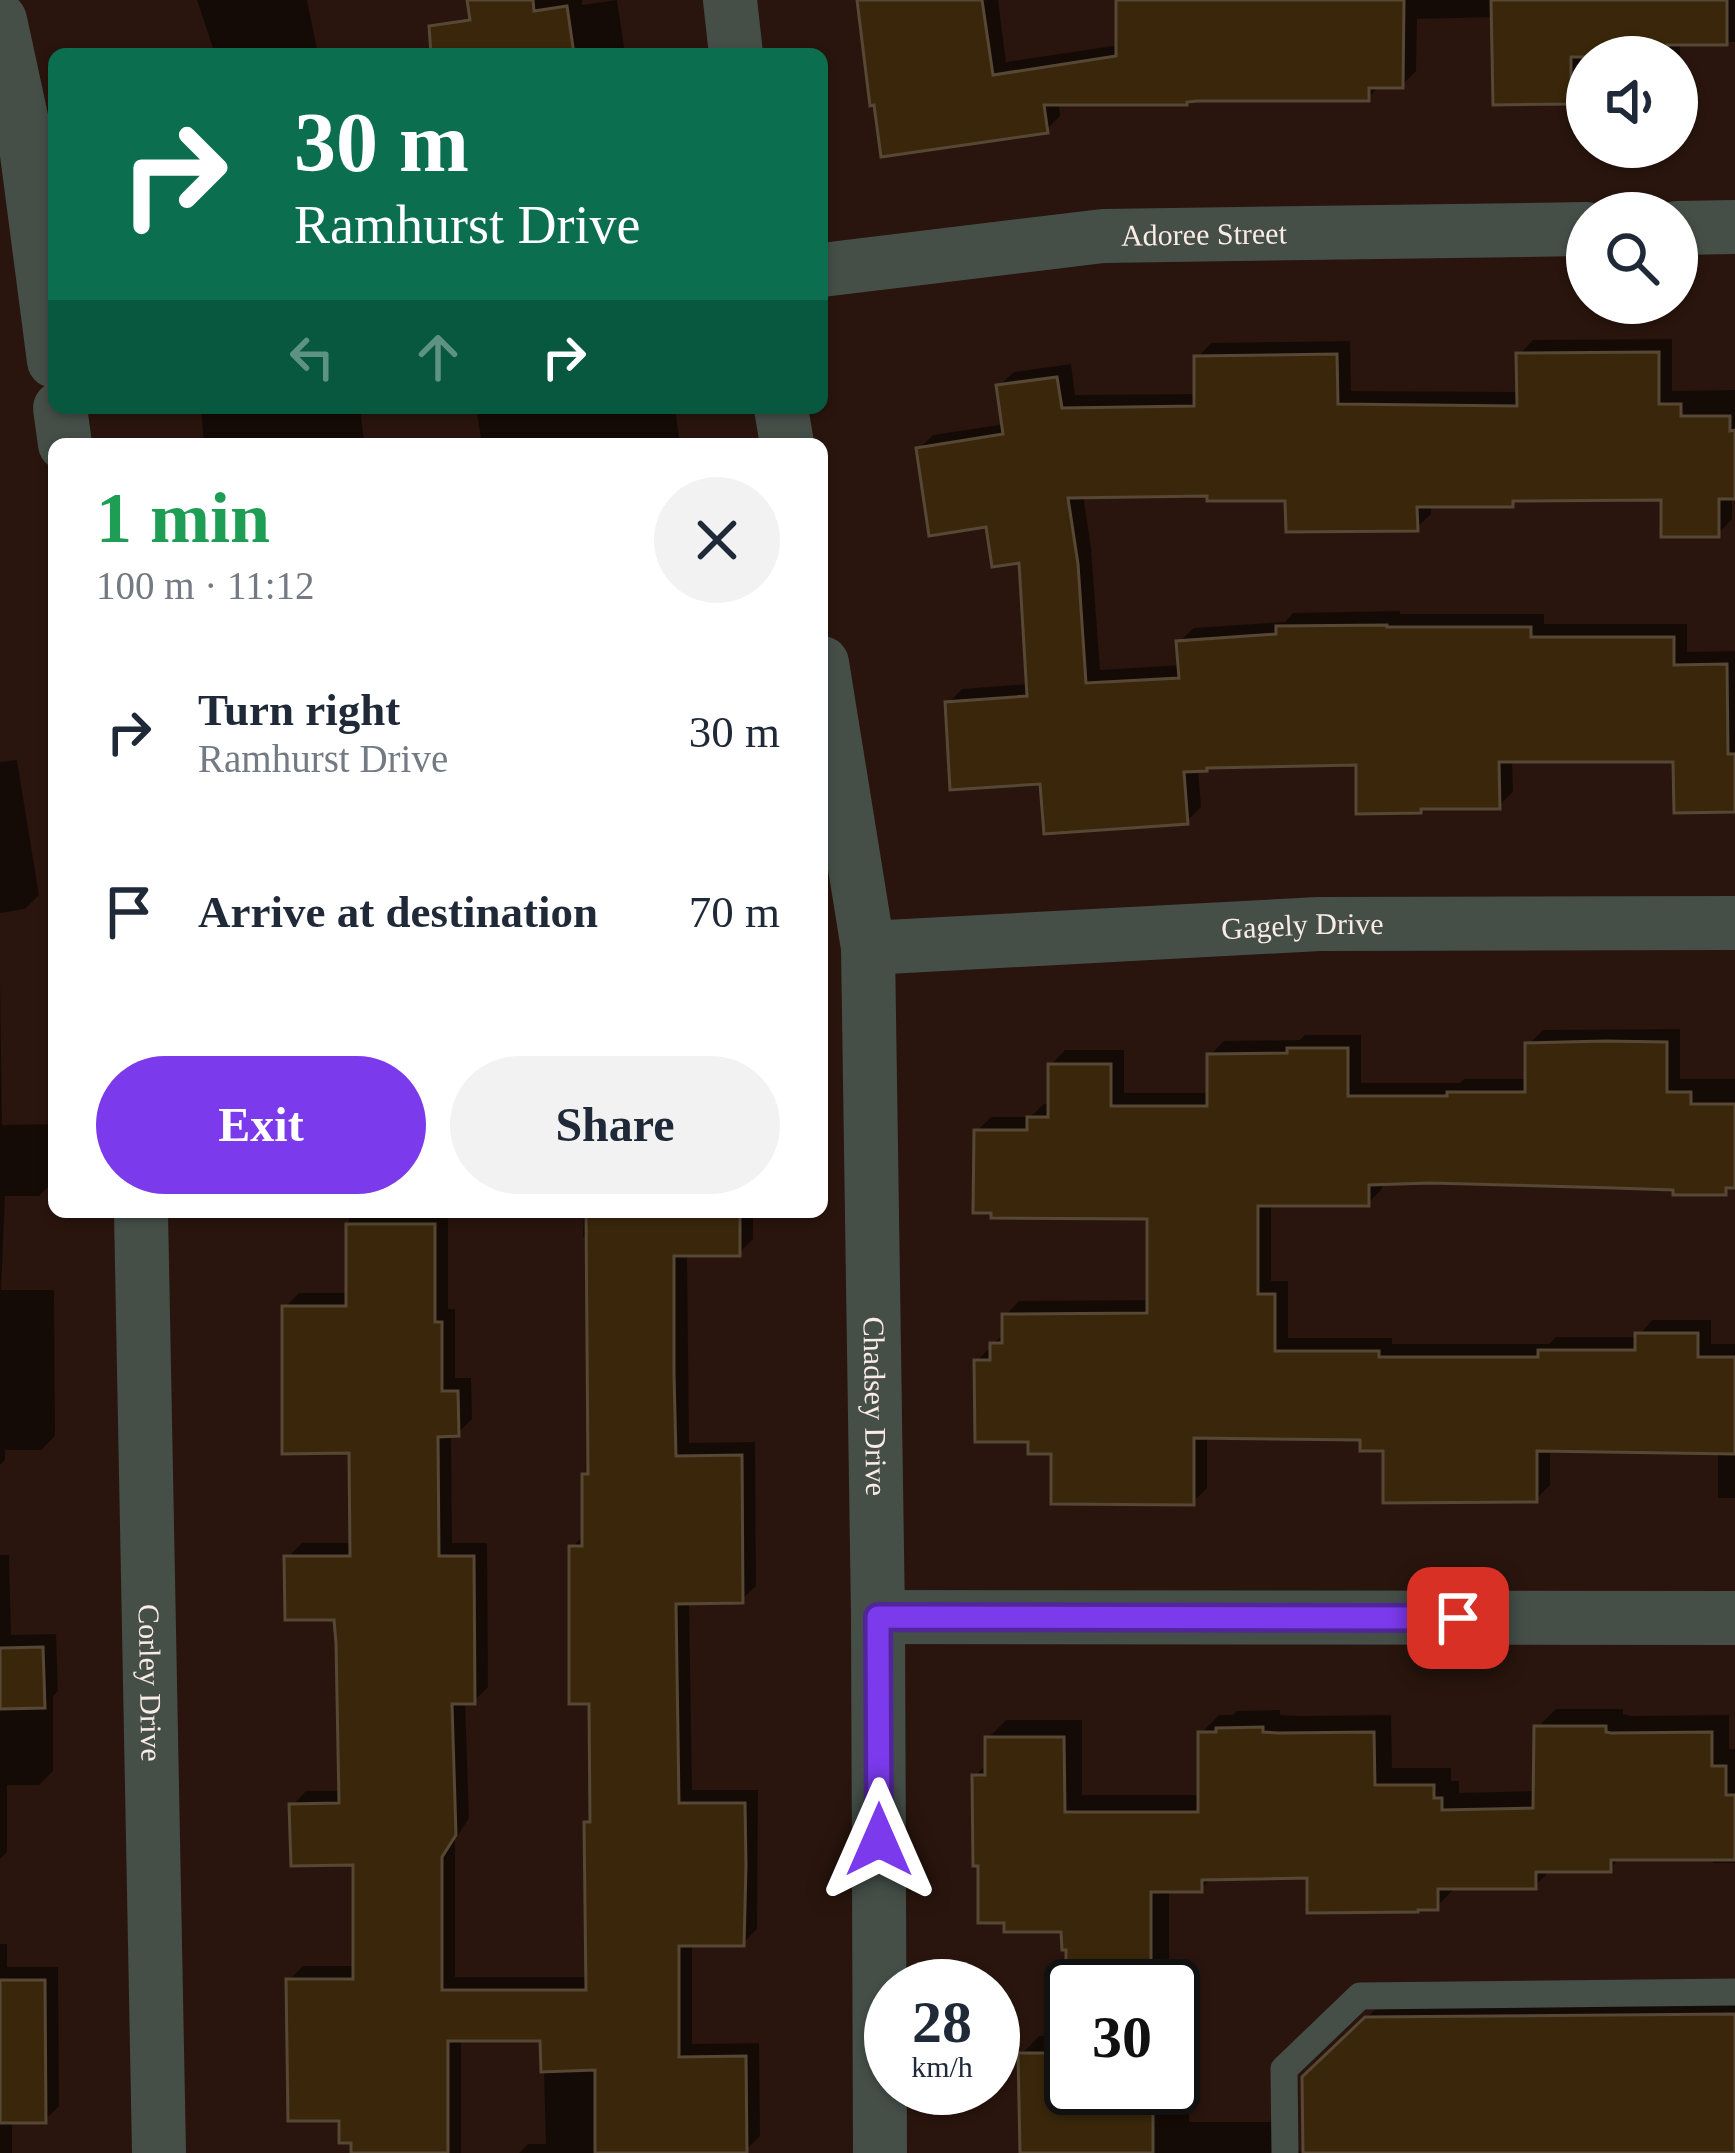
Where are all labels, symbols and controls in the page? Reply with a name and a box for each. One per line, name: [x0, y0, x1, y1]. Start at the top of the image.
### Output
map controls: [1566, 36, 1698, 324]
button: sound: [1566, 36, 1698, 168]
icon: right: [96, 96, 252, 252]
text: 30 m: [294, 96, 469, 189]
button: search: [1566, 192, 1698, 324]
text: Ramhurst Drive: [294, 195, 640, 255]
street label: Adoree Street: [1121, 216, 1288, 252]
icon: left: [279, 324, 345, 390]
icon: ahead: [405, 324, 471, 390]
icon: right: [531, 324, 597, 390]
button: close: [654, 477, 780, 603]
text: 1 min: [96, 478, 270, 558]
text: 100 m · 11:12: [96, 564, 314, 607]
text: Turn right: [198, 685, 400, 735]
icon: right: [96, 699, 162, 765]
text: 30 m: [689, 707, 780, 757]
text: Ramhurst Drive: [198, 737, 448, 780]
icon: arrive: [96, 879, 162, 945]
text: Arrive at destination: [198, 887, 598, 937]
text: 70 m: [689, 887, 780, 937]
street label: Gagely Drive: [1220, 907, 1384, 945]
button: Exit: [96, 1056, 426, 1194]
button: Share: [450, 1056, 780, 1194]
street label: Chadsey Drive: [858, 1316, 893, 1496]
pin: [1407, 1567, 1509, 1669]
icon: arrive: [1425, 1585, 1491, 1651]
street label: Corley Drive: [133, 1604, 169, 1762]
position arrow: [816, 1777, 942, 1903]
speed limit sign: 30: [1044, 1959, 1200, 2115]
text: 28: [912, 1989, 972, 2055]
text: km/h: [911, 2050, 973, 2083]

